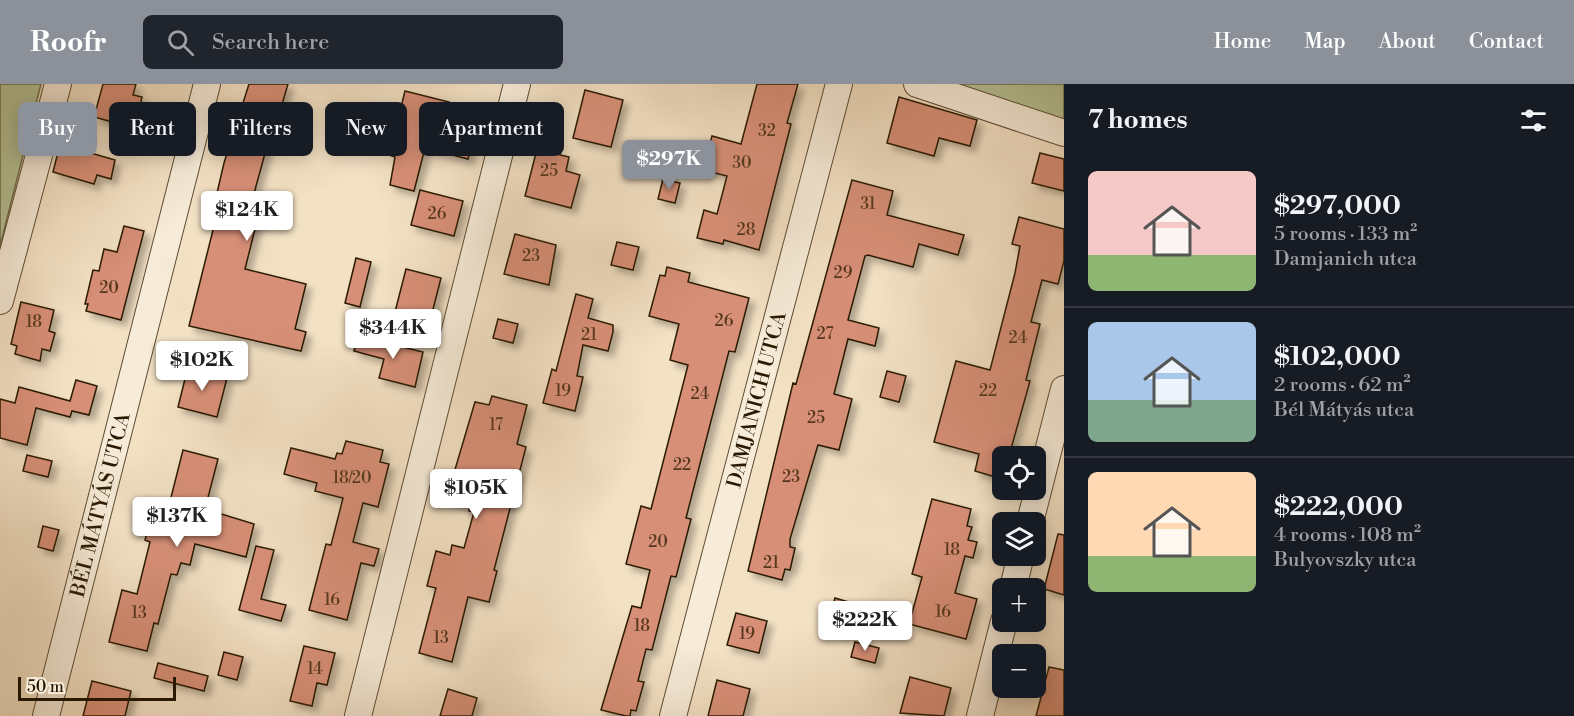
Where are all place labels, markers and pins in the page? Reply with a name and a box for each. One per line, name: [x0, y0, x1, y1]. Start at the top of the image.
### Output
pin: $297K: [627, 140, 711, 191]
pin: $124K: [205, 191, 289, 242]
pin: $344K: [351, 309, 435, 360]
pin: $102K: [160, 341, 244, 392]
pin: $105K: [434, 469, 518, 520]
pin: $137K: [135, 497, 219, 548]
pin: $222K: [823, 601, 907, 652]

